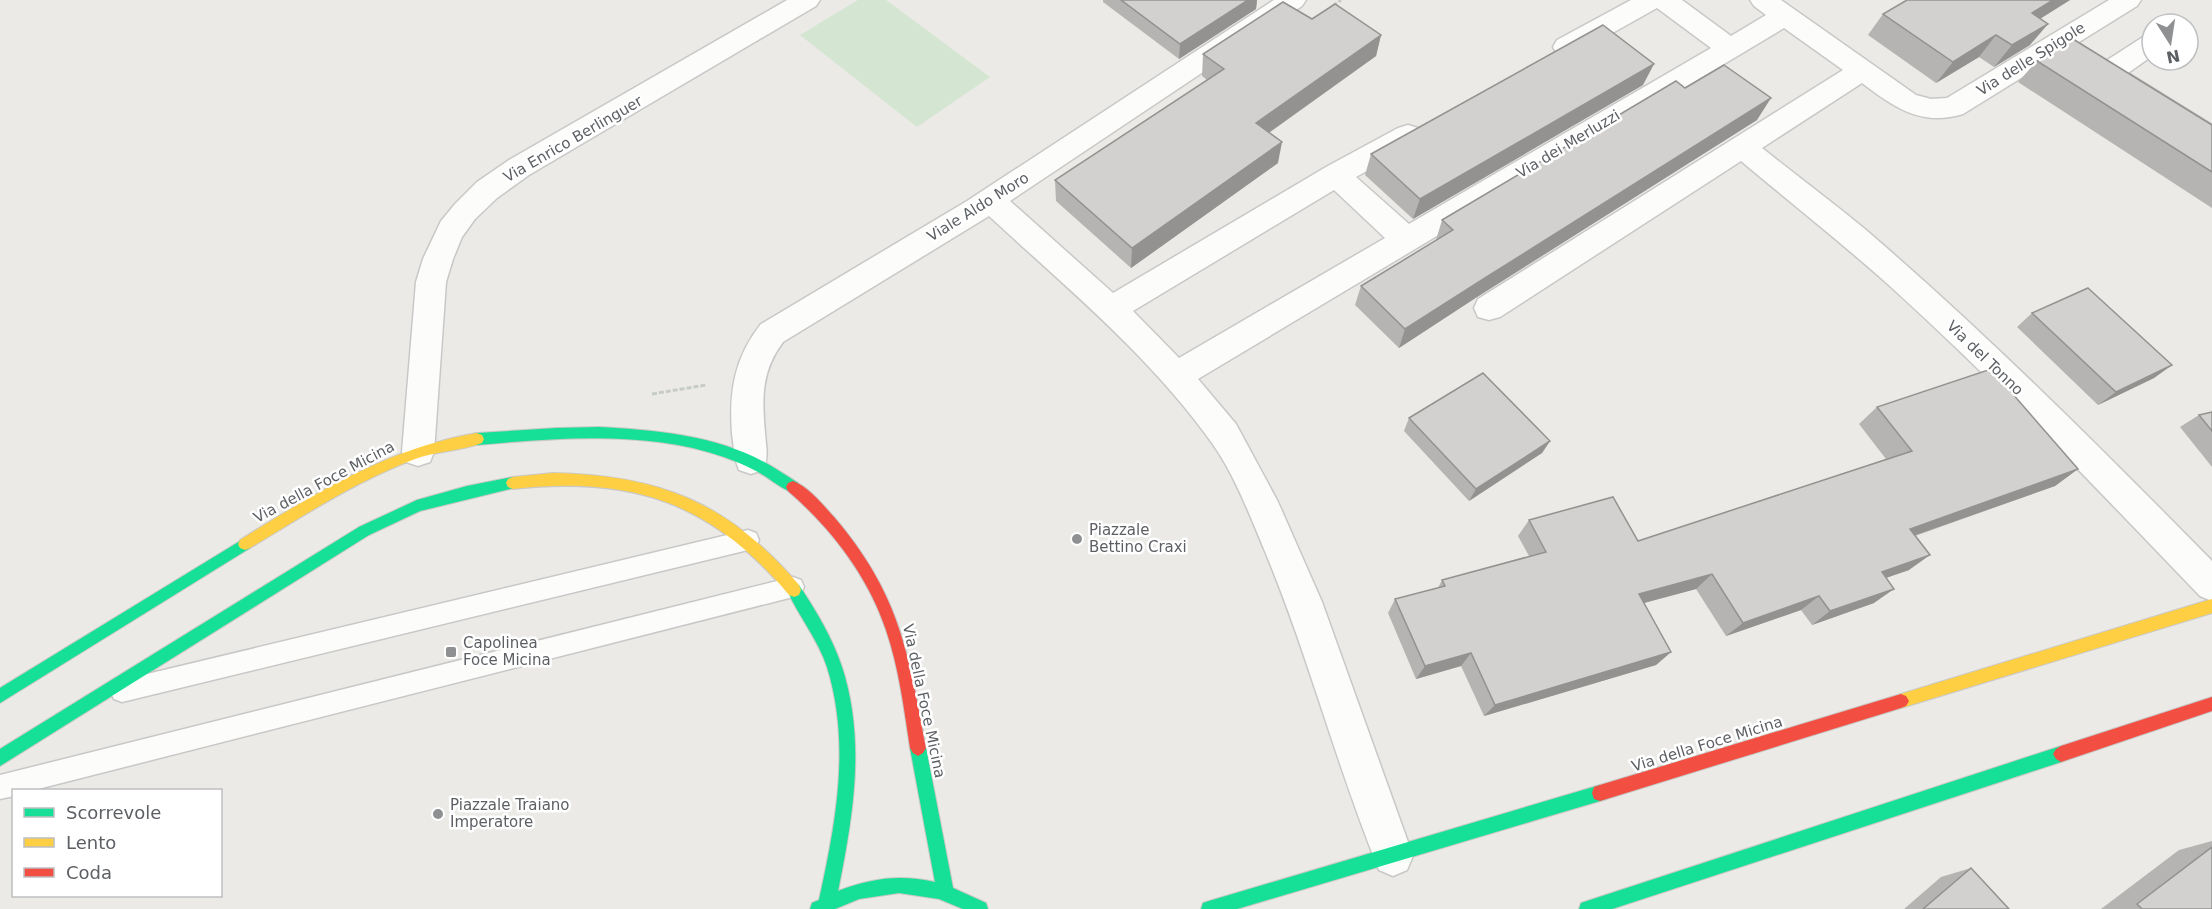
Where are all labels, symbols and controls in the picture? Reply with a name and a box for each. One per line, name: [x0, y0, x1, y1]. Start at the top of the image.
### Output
north arrow: [2140, 12, 2200, 72]
street label: Via delle Spigole: [1973, 18, 2089, 100]
text: N: [2164, 45, 2182, 67]
street label: Via Enrico Berlinguer: [500, 91, 646, 186]
street label: Via dei Merluzzi: [1513, 106, 1623, 182]
street label: Viale Aldo Moro: [924, 169, 1032, 245]
street label: Via del Tonno: [1943, 317, 2027, 399]
street label: Via della Foce Micina: [251, 437, 397, 527]
place label: Piazzale Bettino Craxi: [1089, 521, 1187, 556]
marker: Piazzale Bettino Craxi: [1070, 532, 1084, 546]
street label: Via della Foce Micina: [899, 622, 949, 780]
place label: Capolinea Foce Micina: [463, 634, 551, 669]
marker: Capolinea Foce Micina: [444, 645, 458, 659]
street label: Via della Foce Micina: [1629, 712, 1785, 776]
legend: [12, 789, 222, 897]
place label: Piazzale Traiano Imperatore: [450, 796, 570, 831]
text: Scorrevole: [66, 802, 161, 823]
marker: Piazzale Traiano Imperatore: [431, 807, 445, 821]
text: Lento: [66, 832, 116, 853]
text: Coda: [66, 862, 112, 883]

